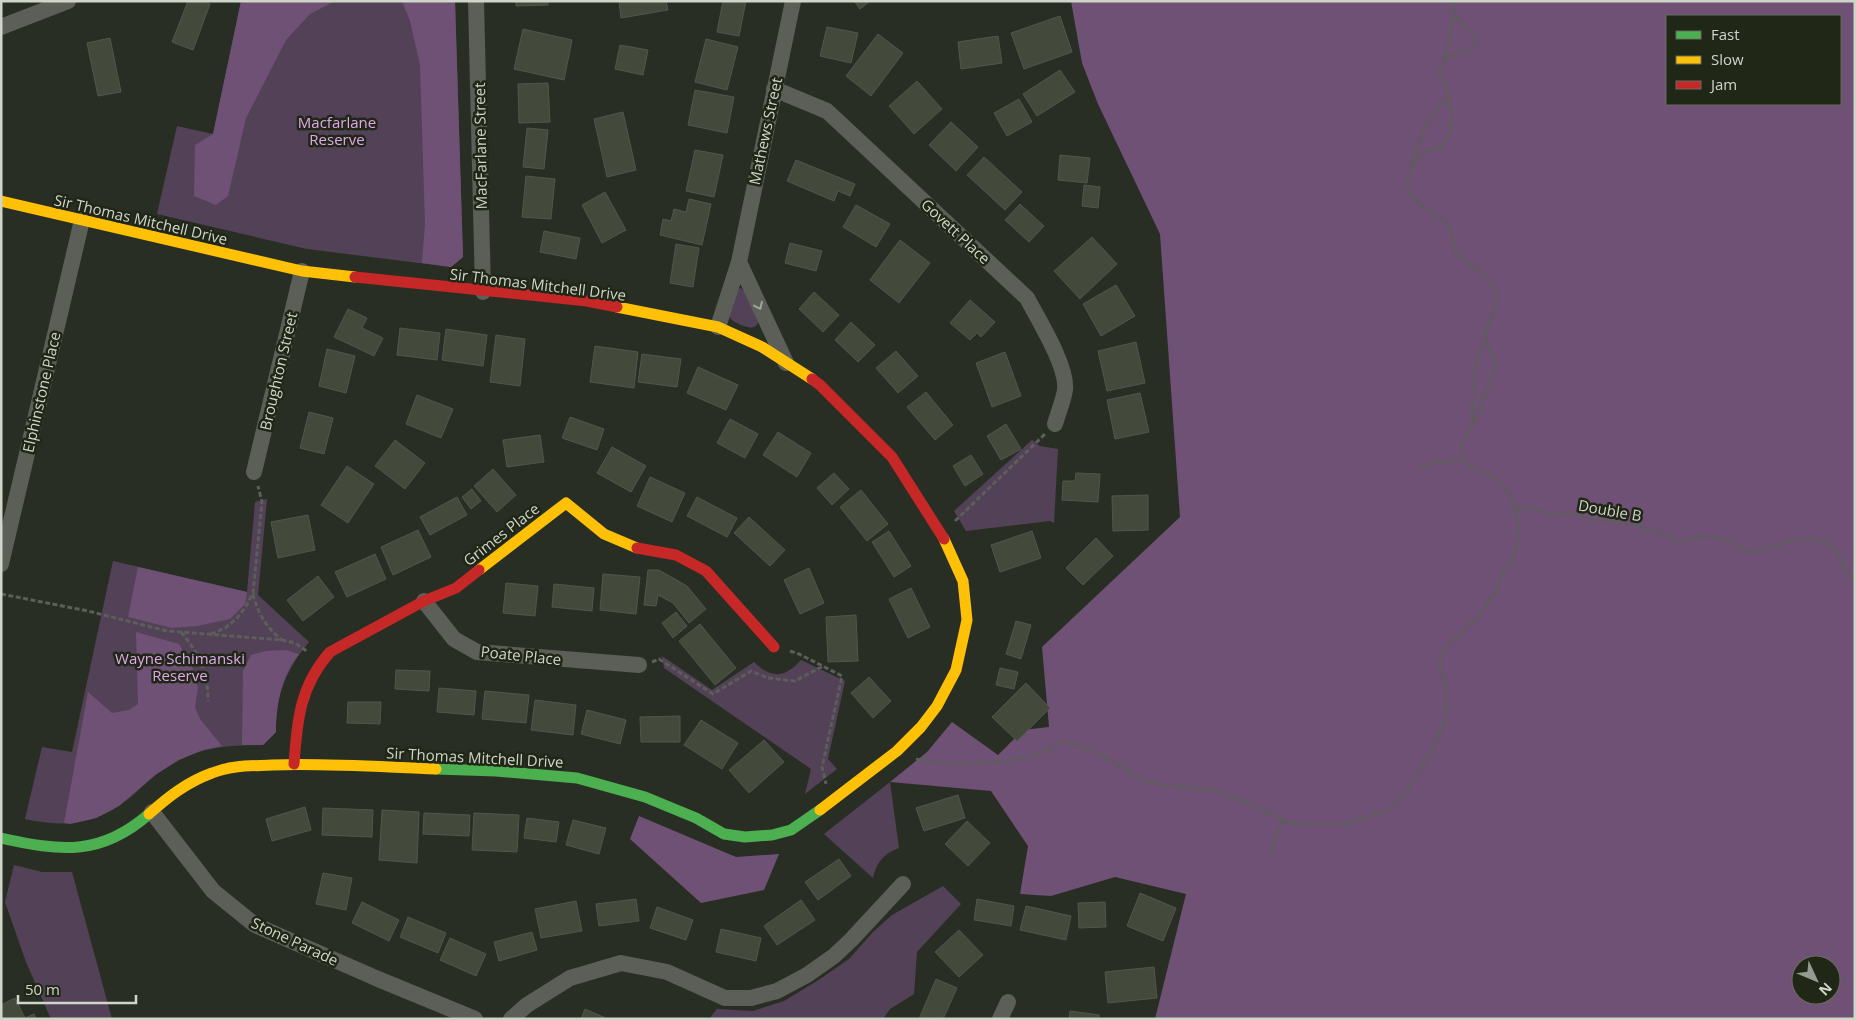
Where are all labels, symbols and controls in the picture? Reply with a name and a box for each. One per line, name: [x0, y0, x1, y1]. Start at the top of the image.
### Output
legend: [1666, 15, 1841, 105]
text: Fast: [1711, 24, 1740, 44]
text: Slow: [1711, 49, 1744, 69]
text: Jam: [1709, 74, 1737, 94]
street label: Mathews Street: [744, 75, 786, 187]
street label: MacFarlane Street: [469, 82, 491, 210]
park label: Macfarlane Reserve: [298, 112, 376, 149]
street label: Sir Thomas Mitchell Drive: [52, 189, 230, 249]
street label: Govett Place: [917, 194, 995, 268]
street label: Sir Thomas Mitchell Drive: [449, 263, 627, 305]
one-way arrow: [753, 301, 764, 310]
street label: Broughton Street: [255, 310, 301, 432]
street label: Elphinstone Place: [17, 330, 65, 454]
street label: Double B: [1577, 495, 1643, 525]
street label: Grimes Place: [459, 498, 543, 570]
street label: Poate Place: [480, 641, 562, 669]
park label: Wayne Schimanski Reserve: [115, 648, 245, 685]
street label: Sir Thomas Mitchell Drive: [386, 742, 564, 772]
street label: Stone Parade: [248, 912, 342, 970]
north arrow: [1791, 955, 1841, 1005]
scale bar: [18, 972, 135, 1004]
text: 50 m: [25, 979, 60, 999]
text: N: [1815, 979, 1837, 1000]

